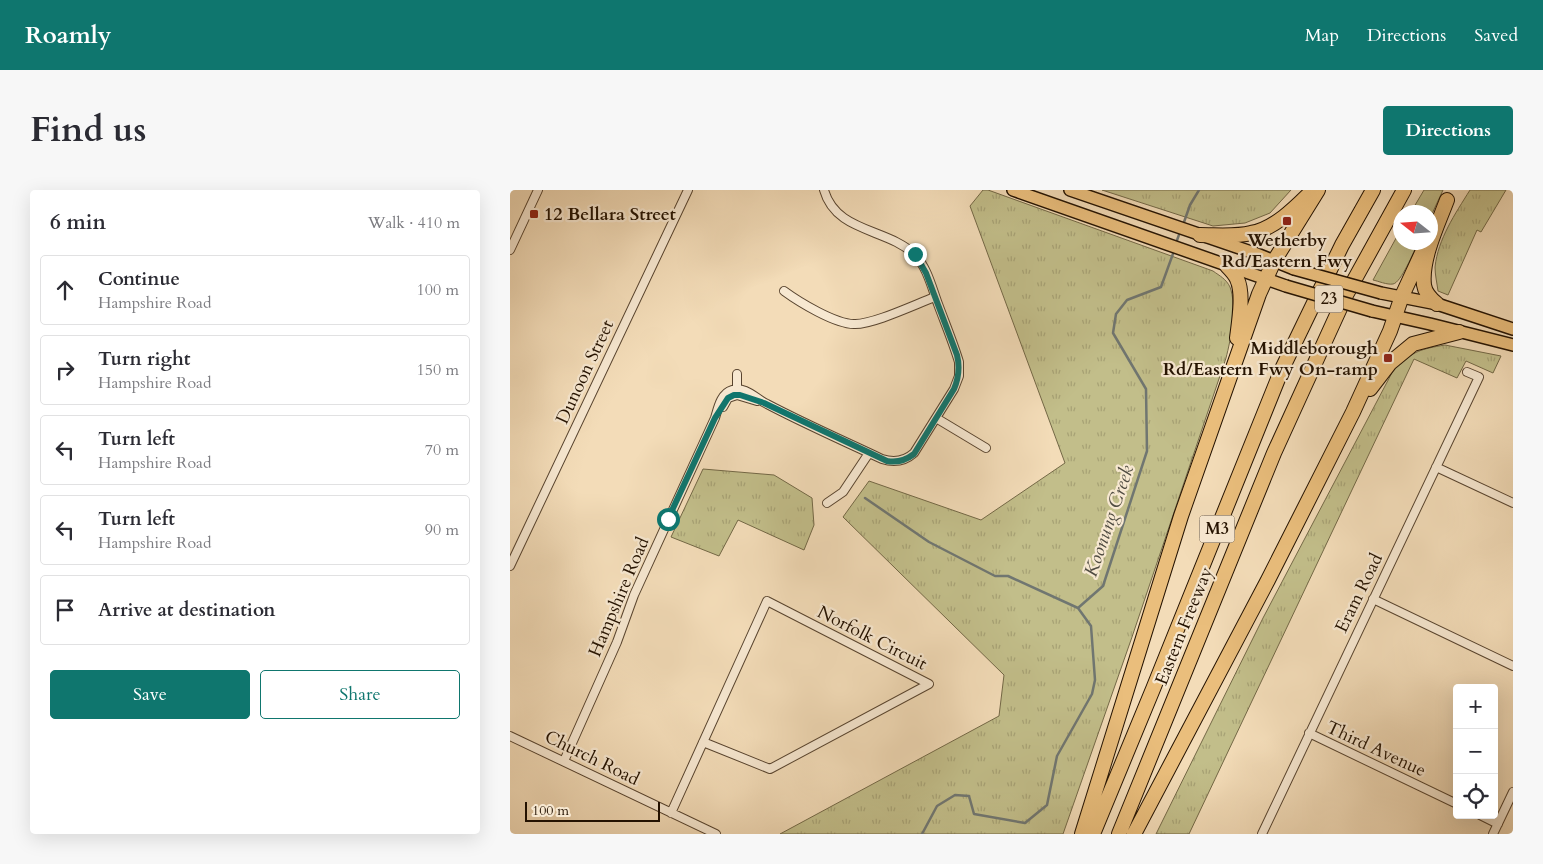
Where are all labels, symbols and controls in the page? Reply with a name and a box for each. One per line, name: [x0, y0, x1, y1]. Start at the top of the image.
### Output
text: Roamly: [25, 19, 111, 52]
text: Map: [1305, 23, 1339, 48]
text: Directions: [1367, 23, 1446, 48]
text: Saved: [1474, 23, 1518, 48]
text: Find us: [30, 106, 146, 154]
button: Directions: [1383, 106, 1513, 155]
place label: 12 Bellara Street: [544, 202, 677, 227]
north arrow: [1393, 205, 1438, 250]
text: 6 min: [50, 208, 106, 237]
marker: 12 Bellara Street: [528, 208, 540, 220]
text: Walk · 410 m: [368, 212, 460, 234]
marker: Wetherby Rd/Eastern Fwy: [1281, 215, 1293, 227]
place label: Wetherby Rd/Eastern Fwy: [1221, 228, 1353, 274]
route end: [904, 243, 927, 266]
text: Continue: [98, 266, 180, 292]
icon: ahead: [51, 276, 79, 304]
text: 100 m: [417, 279, 459, 301]
road number: 23: [1315, 286, 1343, 312]
text: Hampshire Road: [98, 292, 212, 314]
street label: Dunoon Street: [550, 315, 620, 428]
place label: Middleborough Rd/Eastern Fwy On-ramp: [1163, 336, 1378, 382]
text: Turn right: [98, 346, 190, 372]
marker: Middleborough Rd/Eastern Fwy On-ramp: [1382, 352, 1394, 364]
icon: right: [51, 356, 79, 384]
text: 150 m: [417, 359, 459, 381]
text: Hampshire Road: [98, 372, 212, 394]
text: Turn left: [98, 426, 175, 452]
icon: left: [51, 436, 79, 464]
text: 70 m: [425, 439, 459, 461]
text: Hampshire Road: [98, 452, 212, 474]
water label: Koonung Creek: [1078, 461, 1140, 580]
text: Turn left: [98, 506, 175, 532]
route start: [657, 508, 680, 531]
icon: left: [51, 516, 79, 544]
road number: M3: [1200, 516, 1234, 542]
text: 90 m: [425, 519, 459, 541]
text: Hampshire Road: [98, 532, 212, 554]
street label: Hampshire Road: [583, 533, 656, 661]
street label: Eram Road: [1329, 549, 1389, 637]
street label: Eastern Freeway: [1149, 563, 1219, 689]
icon: arrive: [51, 596, 79, 624]
text: Arrive at destination: [98, 597, 275, 623]
street label: Norfolk Circuit: [813, 600, 931, 677]
button: Save: [50, 670, 250, 719]
button: Share: [260, 670, 460, 719]
map controls: [1453, 684, 1498, 819]
button: +: [1453, 684, 1498, 729]
street label: Third Avenue: [1322, 715, 1430, 783]
street label: Church Road: [540, 724, 644, 792]
button: −: [1453, 729, 1498, 774]
button: locate: [1453, 774, 1498, 819]
scale bar: [525, 799, 660, 822]
text: 100 m: [532, 801, 569, 820]

